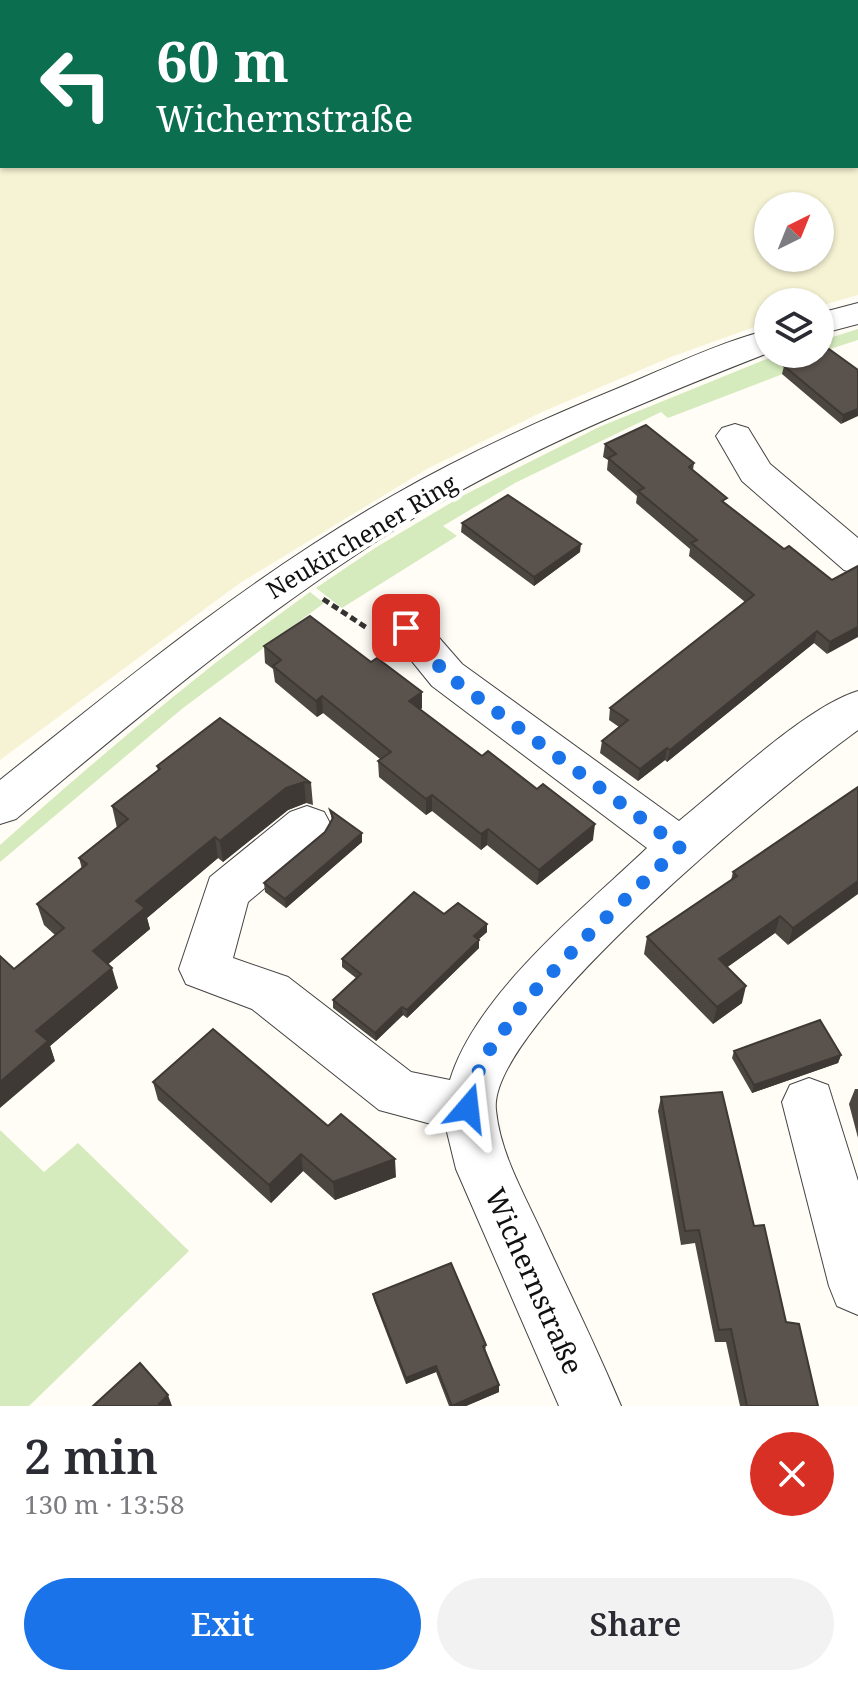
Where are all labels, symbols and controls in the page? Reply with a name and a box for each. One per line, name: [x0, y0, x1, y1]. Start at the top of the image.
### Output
text: 60 m: [156, 22, 289, 98]
icon: left: [24, 32, 128, 136]
text: Wichernstraße: [156, 94, 413, 143]
north arrow: [754, 192, 834, 272]
map controls: [754, 192, 834, 368]
button: layers: [754, 288, 834, 368]
street label: Neukirchener Ring: [260, 466, 463, 606]
pin: [372, 594, 440, 662]
icon: arrive: [384, 606, 428, 650]
position arrow: [426, 1066, 510, 1150]
street label: Wichernstraße: [477, 1181, 593, 1380]
text: 2 min: [24, 1423, 158, 1488]
button: close: [750, 1432, 834, 1516]
text: 130 m · 13:58: [24, 1486, 185, 1522]
button: Exit: [24, 1578, 421, 1670]
button: Share: [437, 1578, 834, 1670]

